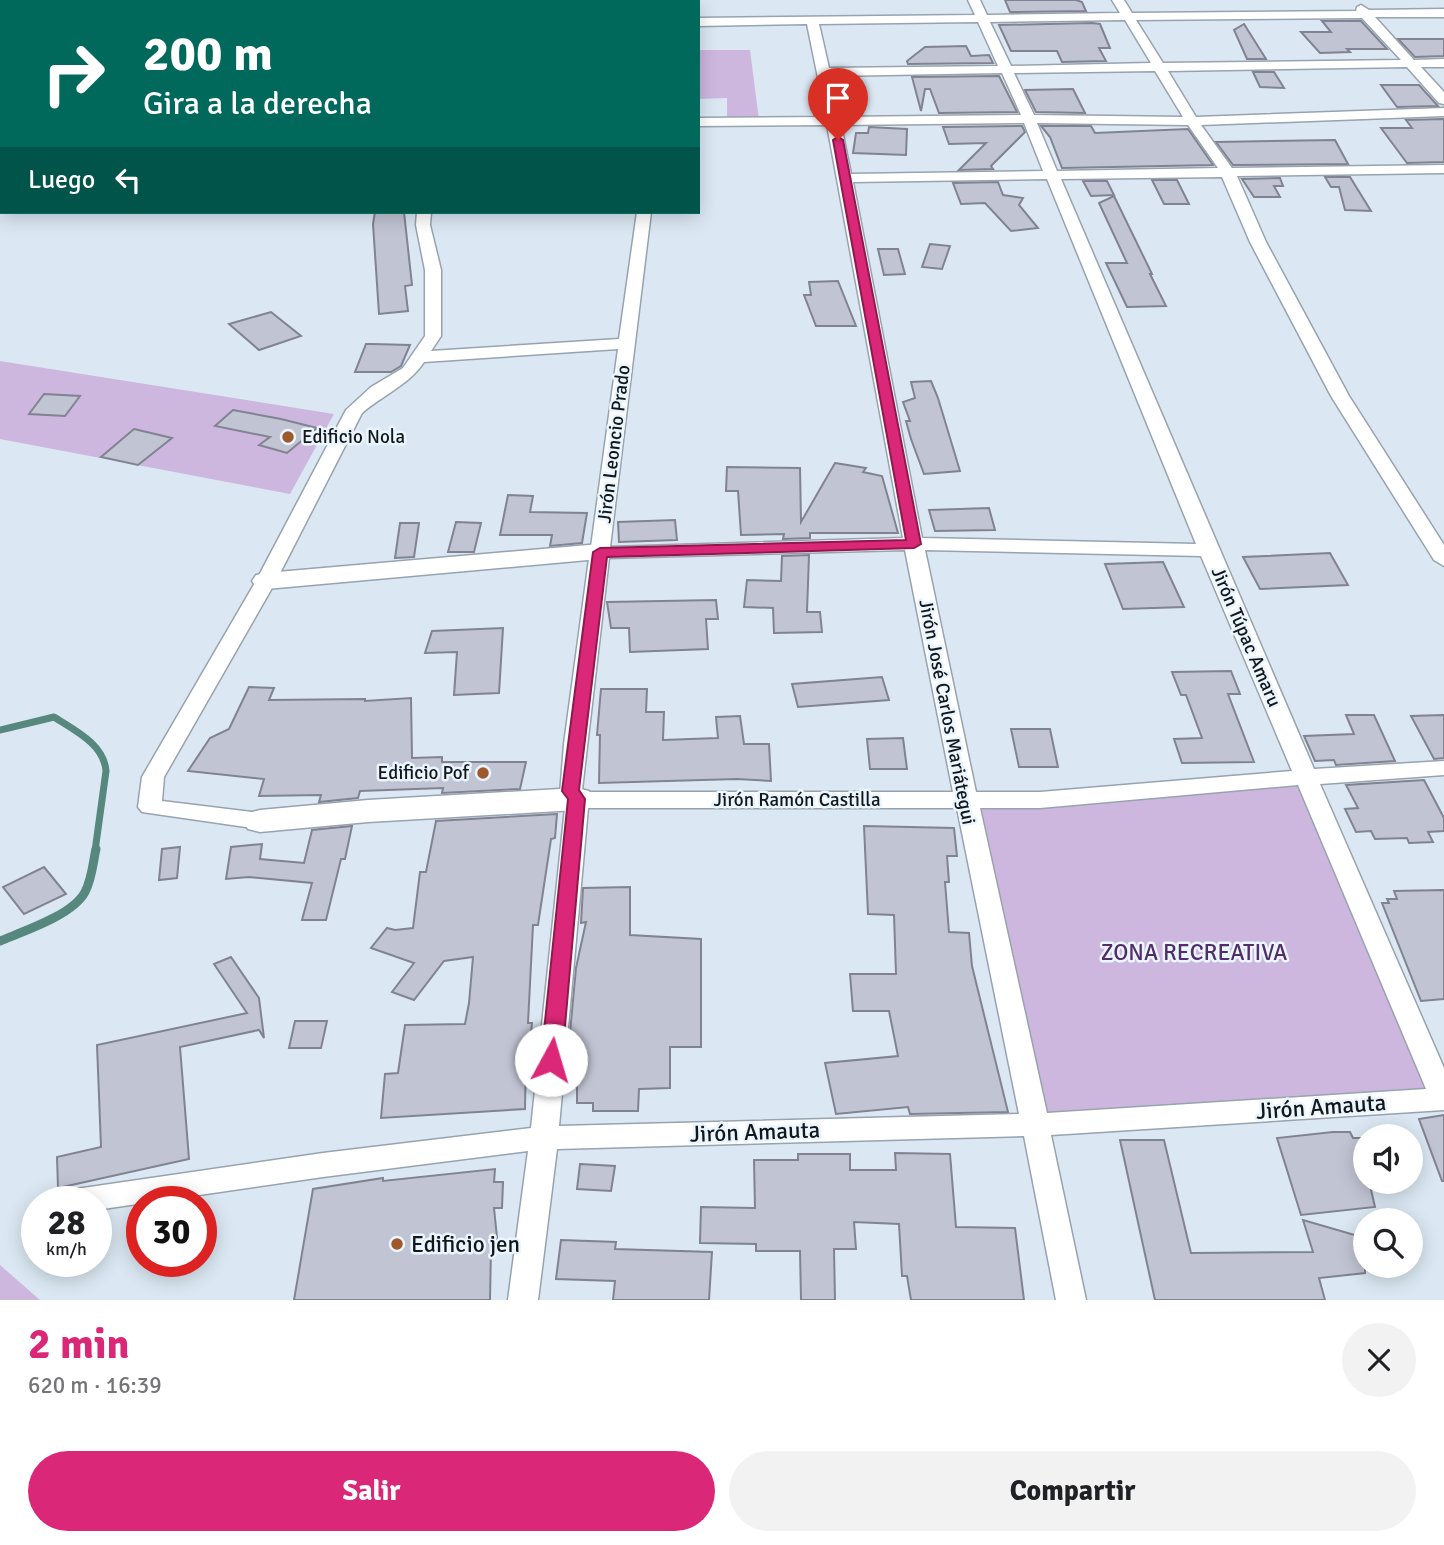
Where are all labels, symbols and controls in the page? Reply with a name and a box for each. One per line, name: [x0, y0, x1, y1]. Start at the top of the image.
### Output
text: 200 m: [143, 24, 273, 84]
icon: right: [28, 28, 119, 119]
pin: [808, 68, 868, 140]
icon: arrive: [819, 79, 857, 117]
text: Gira a la derecha: [143, 84, 372, 123]
icon: left: [109, 161, 147, 199]
text: Luego: [28, 164, 95, 196]
street label: Jirón Leoncio Prado: [592, 363, 636, 524]
place label: Edificio Nola: [302, 425, 405, 449]
marker: Edificio Nola: [280, 429, 296, 445]
street label: Jirón Túpac Amaru: [1206, 563, 1286, 711]
street label: Jirón José Carlos Mariátegui: [913, 597, 981, 827]
place label: Edificio Pof: [378, 761, 471, 785]
marker: Edificio Pof: [475, 765, 491, 781]
street label: Jirón Ramón Castilla: [713, 788, 881, 812]
park label: ZONA RECREATIVA: [1101, 938, 1287, 967]
position arrow: [514, 1023, 588, 1097]
street label: Jirón Amauta: [1255, 1088, 1387, 1126]
street label: Jirón Amauta: [689, 1115, 821, 1149]
map controls: [1353, 1124, 1423, 1278]
button: sound: [1353, 1124, 1423, 1194]
speed limit sign: 30: [126, 1186, 217, 1277]
text: 28: [48, 1201, 85, 1244]
button: search: [1353, 1208, 1423, 1278]
place label: Edificio jen: [411, 1230, 520, 1259]
marker: Edificio jen: [389, 1236, 405, 1252]
text: km/h: [46, 1238, 87, 1260]
text: 2 min: [28, 1319, 129, 1370]
button: close: [1342, 1323, 1416, 1397]
text: 620 m · 16:39: [28, 1371, 162, 1400]
button: Salir: [28, 1451, 715, 1531]
button: Compartir: [729, 1451, 1416, 1531]

